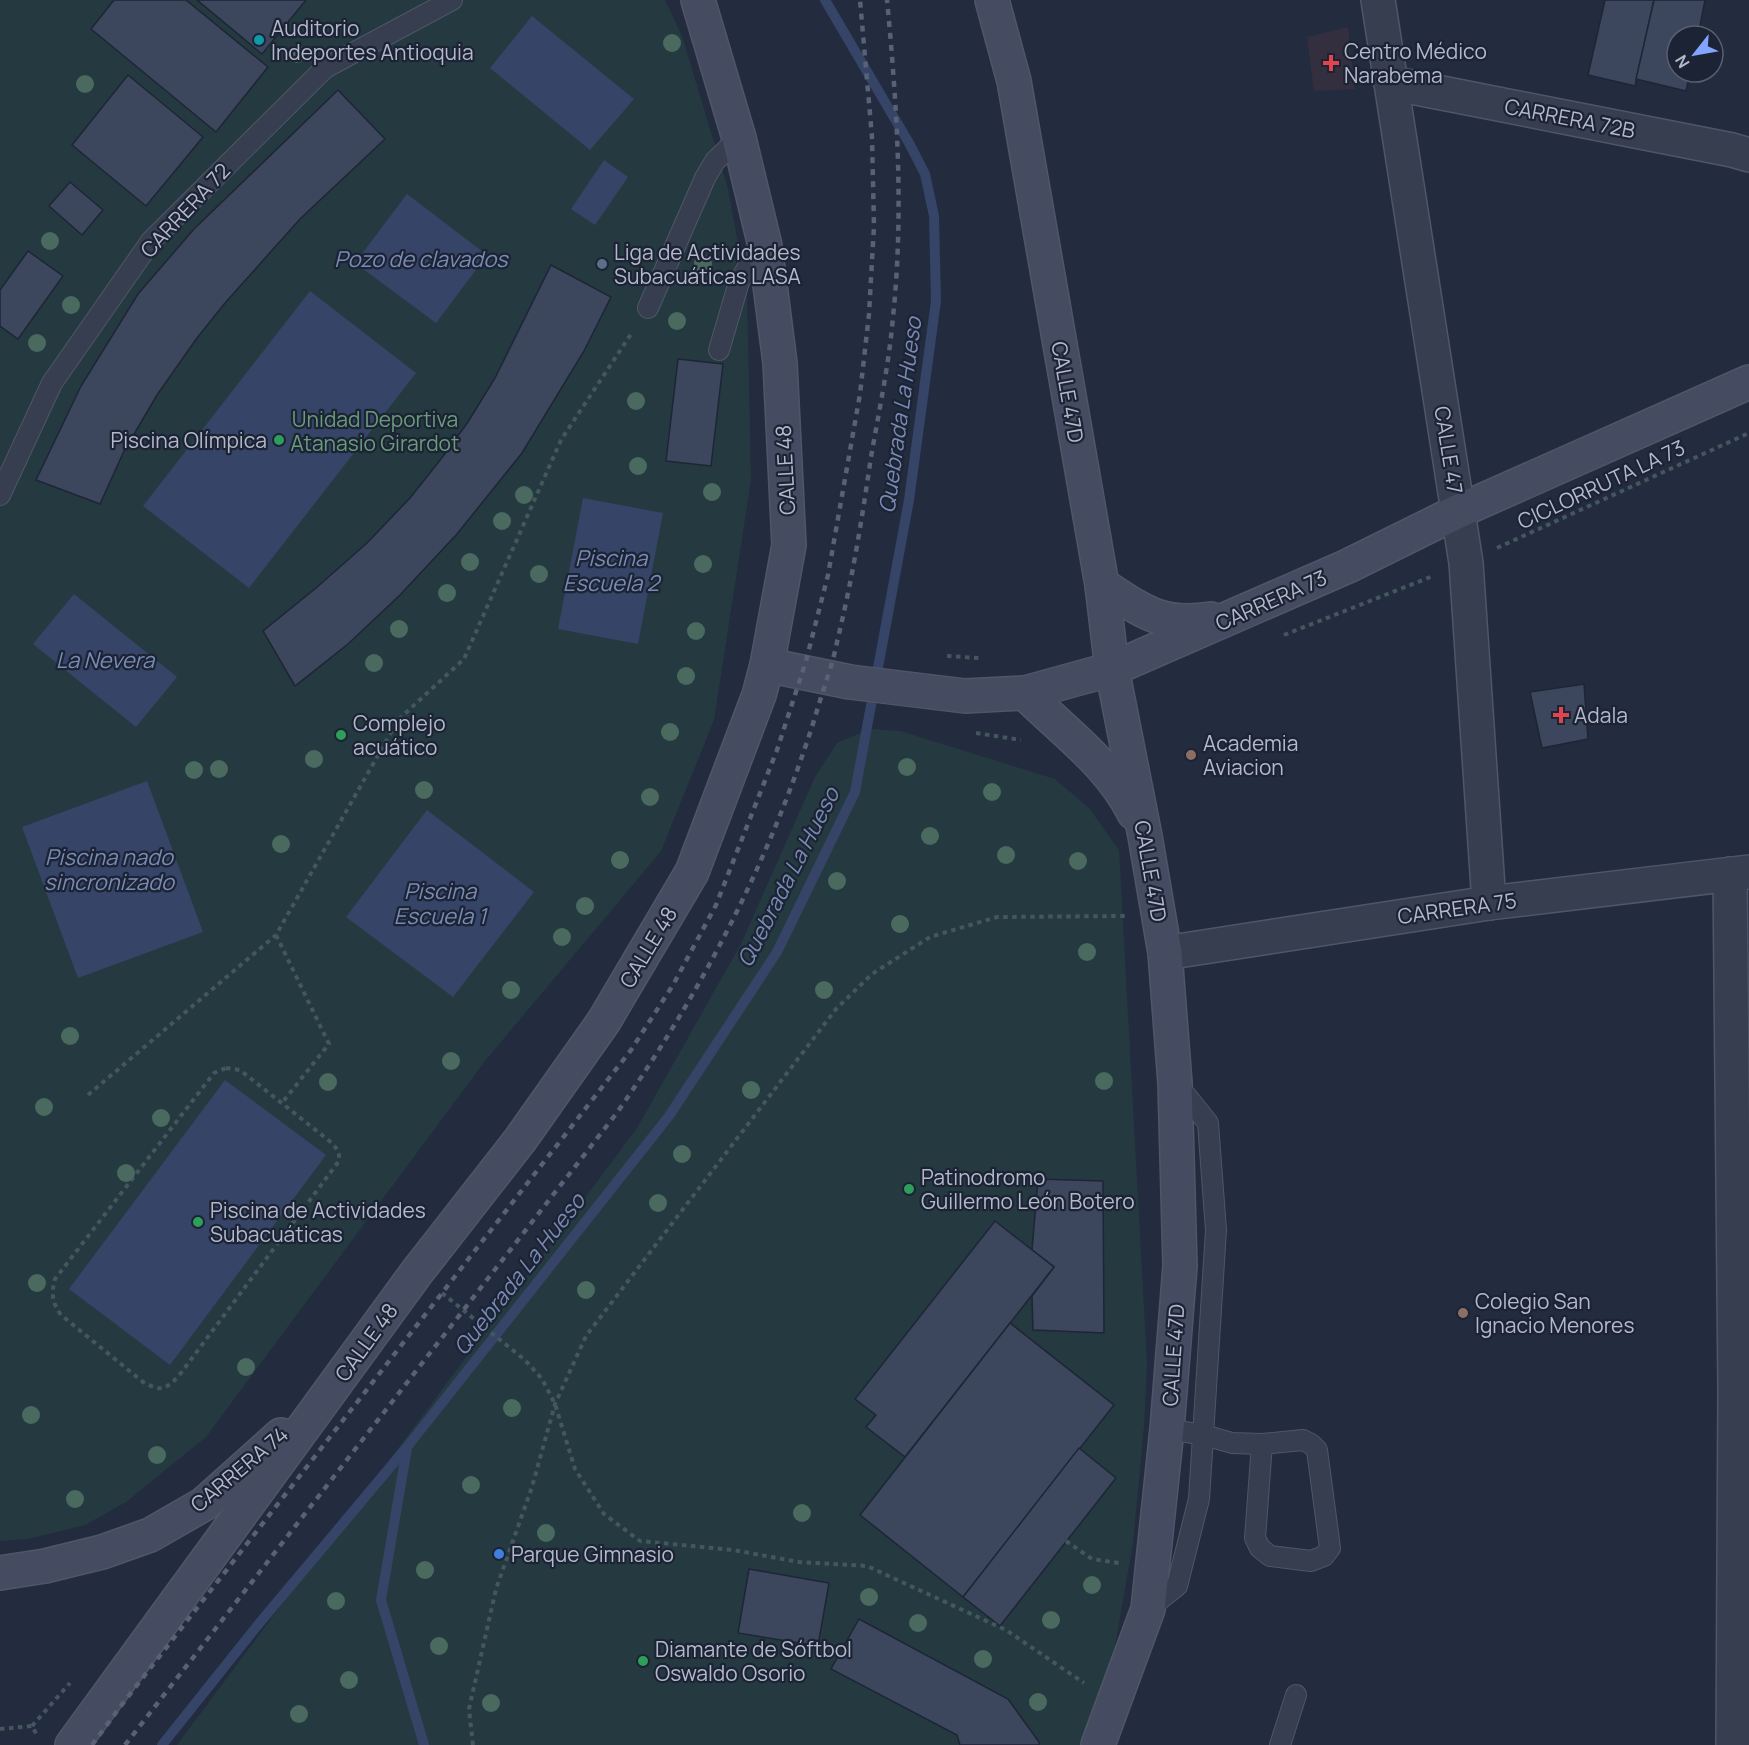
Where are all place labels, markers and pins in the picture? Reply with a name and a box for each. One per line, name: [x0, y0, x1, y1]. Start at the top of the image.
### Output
place label: Auditorio Indeportes Antioquia: [271, 14, 474, 66]
marker: Auditorio Indeportes Antioquia: [252, 33, 266, 47]
place label: Centro Médico Narabema: [1344, 37, 1487, 89]
marker: Centro Médico Narabema: [1322, 54, 1340, 72]
place label: Liga de Actividades Subacuáticas LASA: [614, 238, 801, 290]
marker: Liga de Actividades Subacuáticas LASA: [595, 257, 609, 271]
place label: Piscina Olímpica: [110, 426, 267, 454]
marker: Piscina Olímpica: [272, 433, 286, 447]
place label: Adala: [1574, 701, 1628, 729]
marker: Adala: [1552, 706, 1570, 724]
place label: Complejo acuático: [353, 709, 446, 761]
marker: Complejo acuático: [334, 728, 348, 742]
place label: Academia Aviacion: [1203, 729, 1298, 781]
marker: Academia Aviacion: [1184, 748, 1198, 762]
place label: Patinodromo Guillermo León Botero: [921, 1163, 1135, 1215]
marker: Patinodromo Guillermo León Botero: [902, 1182, 916, 1196]
place label: Piscina de Actividades Subacuáticas: [210, 1196, 426, 1248]
marker: Piscina de Actividades Subacuáticas: [191, 1215, 205, 1229]
place label: Colegio San Ignacio Menores: [1475, 1287, 1634, 1339]
marker: Colegio San Ignacio Menores: [1456, 1306, 1470, 1320]
place label: Parque Gimnasio: [511, 1540, 674, 1568]
marker: Parque Gimnasio: [492, 1547, 506, 1561]
place label: Diamante de Sóftbol Oswaldo Osorio: [655, 1635, 852, 1687]
marker: Diamante de Sóftbol Oswaldo Osorio: [636, 1654, 650, 1668]

